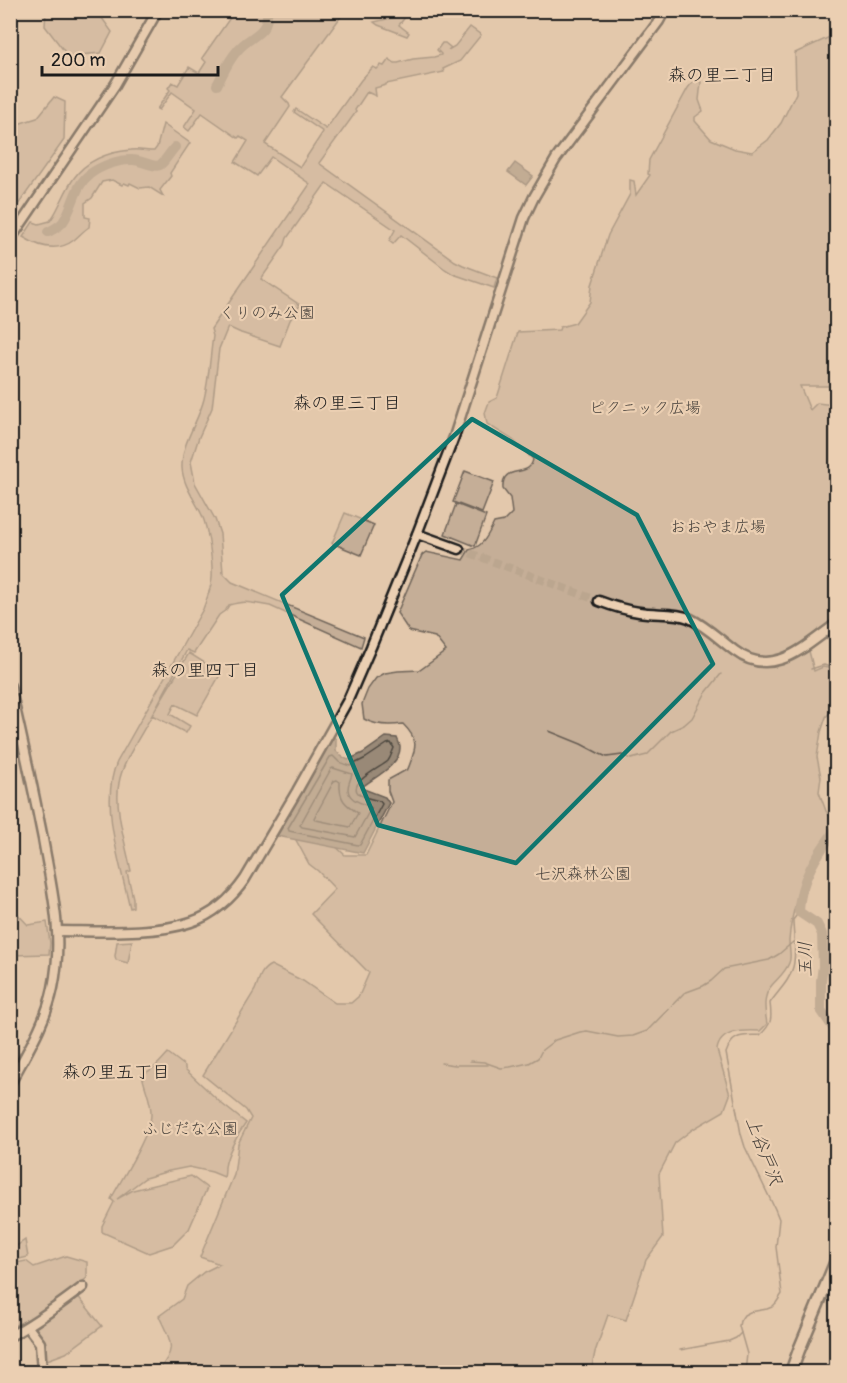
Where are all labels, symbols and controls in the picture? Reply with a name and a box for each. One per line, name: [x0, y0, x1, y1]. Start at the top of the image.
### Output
scale bar: [42, 39, 218, 77]
text: 200 m: [51, 49, 106, 72]
district label: 森の里二丁目: [668, 64, 776, 87]
park label: くりのみ公園: [219, 303, 315, 323]
district label: 森の里三丁目: [293, 392, 401, 415]
park label: ピクニック広場: [589, 398, 701, 418]
park label: おおやま広場: [670, 517, 766, 537]
district label: 森の里四丁目: [151, 659, 259, 682]
park label: 七沢森林公園: [535, 864, 631, 884]
water label: 玉川: [794, 941, 817, 977]
district label: 森の里五丁目: [62, 1061, 170, 1084]
water label: 上谷戸沢: [740, 1113, 788, 1190]
park label: ふじだな公園: [142, 1119, 238, 1139]

